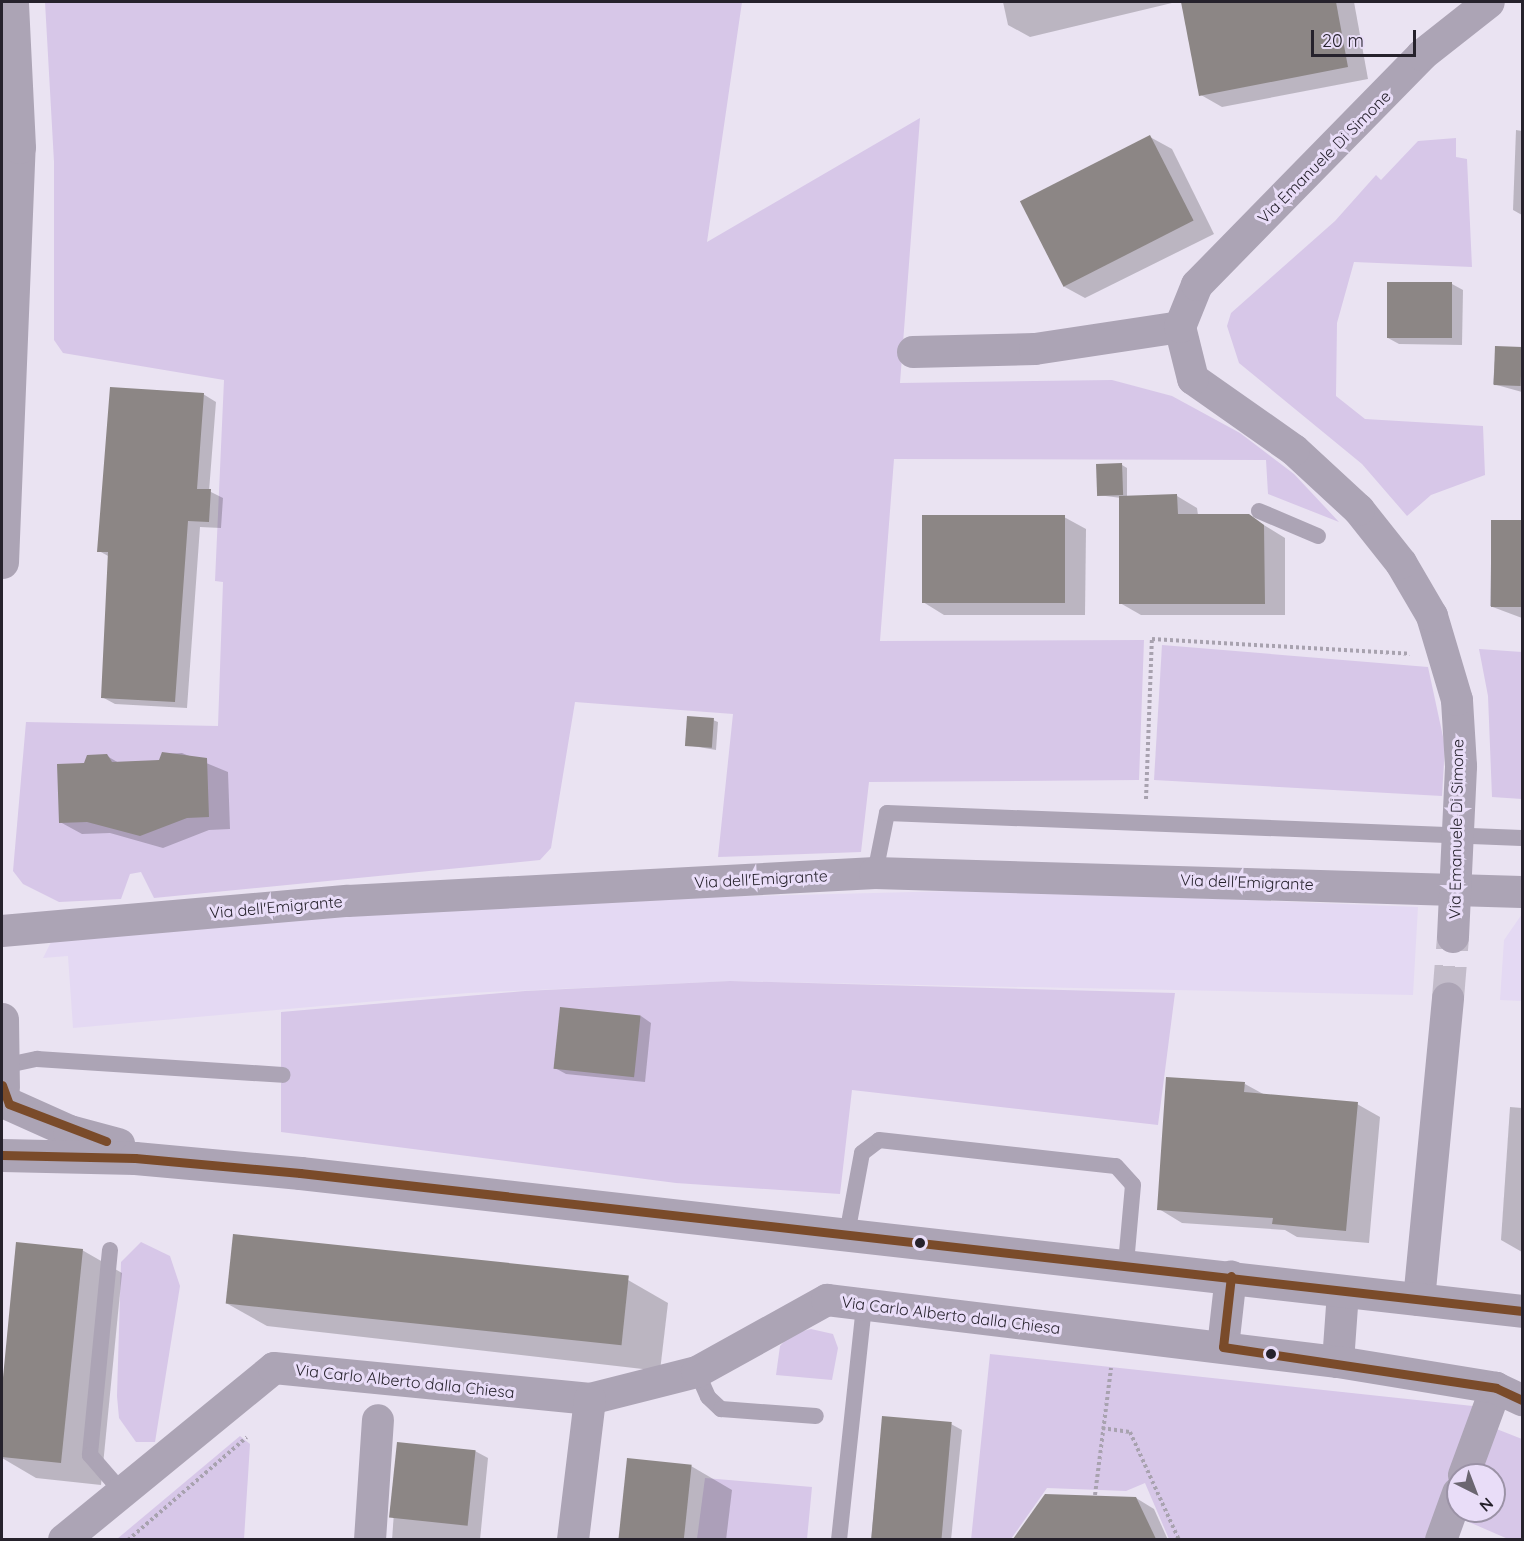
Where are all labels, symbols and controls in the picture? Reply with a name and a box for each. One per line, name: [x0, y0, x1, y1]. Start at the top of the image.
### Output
scale bar: [1314, 18, 1419, 56]
text: 20 m: [1322, 29, 1364, 52]
street label: Via Emanuele Di Simone: [1254, 87, 1394, 227]
street label: Via Emanuele Di Simone: [1445, 739, 1467, 919]
street label: Via dell'Emigrante: [694, 866, 828, 892]
street label: Via dell'Emigrante: [1180, 870, 1314, 894]
street label: Via dell'Emigrante: [209, 892, 343, 922]
unlabelled marker: [914, 1237, 926, 1249]
street label: Via Carlo Alberto dalla Chiesa: [840, 1292, 1062, 1338]
unlabelled marker: [1265, 1348, 1277, 1360]
street label: Via Carlo Alberto dalla Chiesa: [294, 1360, 516, 1402]
north arrow: [1446, 1463, 1506, 1523]
text: N: [1476, 1494, 1498, 1516]

